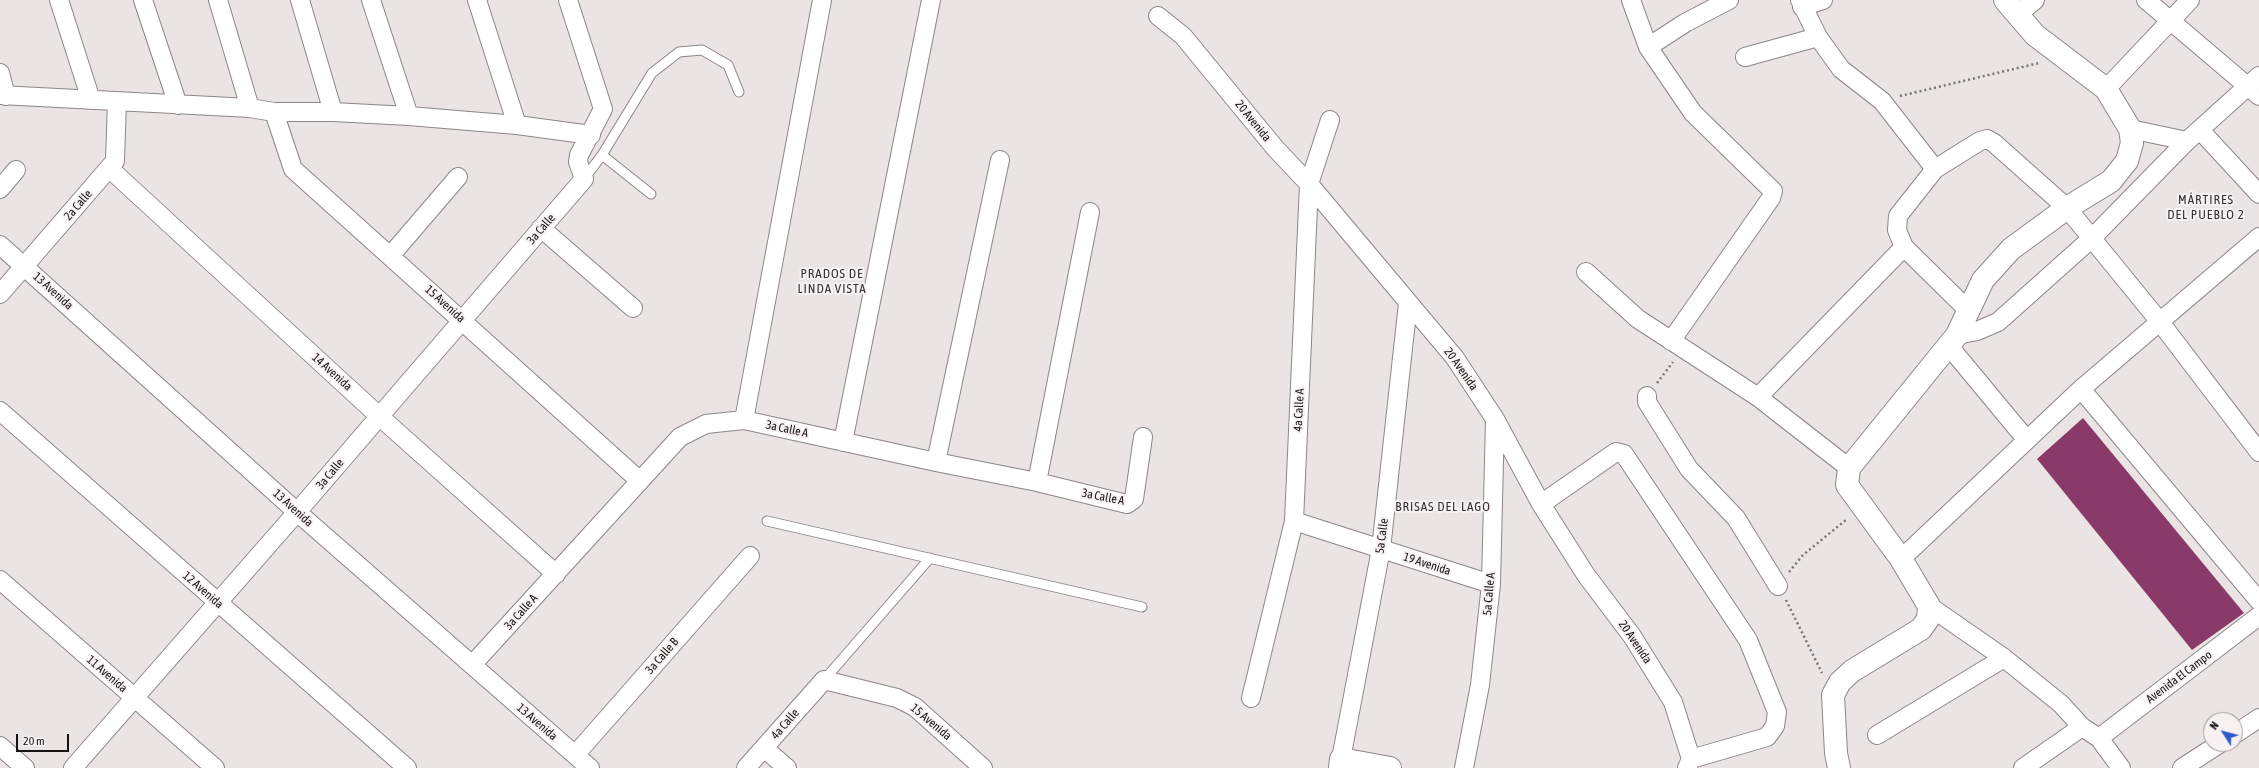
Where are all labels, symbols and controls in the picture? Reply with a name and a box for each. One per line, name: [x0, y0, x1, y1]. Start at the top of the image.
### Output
street label: 20 Avenida: [1232, 97, 1274, 145]
street label: 2a Calle: [61, 187, 95, 223]
district label: MÁRTIRES DEL PUEBLO 2: [2167, 192, 2245, 223]
street label: 3a Calle: [524, 211, 558, 247]
district label: PRADOS DE LINDA VISTA: [797, 266, 867, 297]
street label: 13 Avenida: [30, 269, 76, 313]
street label: 15 Avenida: [422, 282, 468, 326]
street label: 20 Avenida: [1441, 345, 1481, 393]
street label: 14 Avenida: [309, 350, 355, 394]
street label: 4a Calle A: [1291, 388, 1307, 432]
street label: 3a Calle A: [764, 417, 810, 441]
street label: 3a Calle: [313, 456, 347, 492]
street label: 13 Avenida: [270, 486, 316, 530]
street label: 3a Calle A: [1080, 486, 1126, 508]
district label: BRISAS DEL LAGO: [1395, 499, 1491, 515]
street label: 5a Calle: [1373, 517, 1391, 555]
street label: 19 Avenida: [1402, 550, 1452, 578]
street label: 12 Avenida: [180, 569, 226, 611]
street label: 5a Calle A: [1480, 572, 1498, 616]
street label: 3a Calle A: [501, 591, 541, 633]
street label: 20 Avenida: [1615, 618, 1655, 666]
street label: 3a Calle B: [643, 635, 681, 677]
street label: Avenida El Campo: [2143, 648, 2215, 706]
street label: 11 Avenida: [84, 653, 130, 695]
street label: 13 Avenida: [514, 701, 560, 743]
street label: 15 Avenida: [908, 701, 954, 743]
street label: 4a Calle: [768, 706, 802, 742]
north arrow: [2203, 712, 2243, 752]
text: N: [2207, 719, 2221, 732]
scale bar: [18, 726, 71, 752]
text: 20 m: [23, 734, 45, 748]

